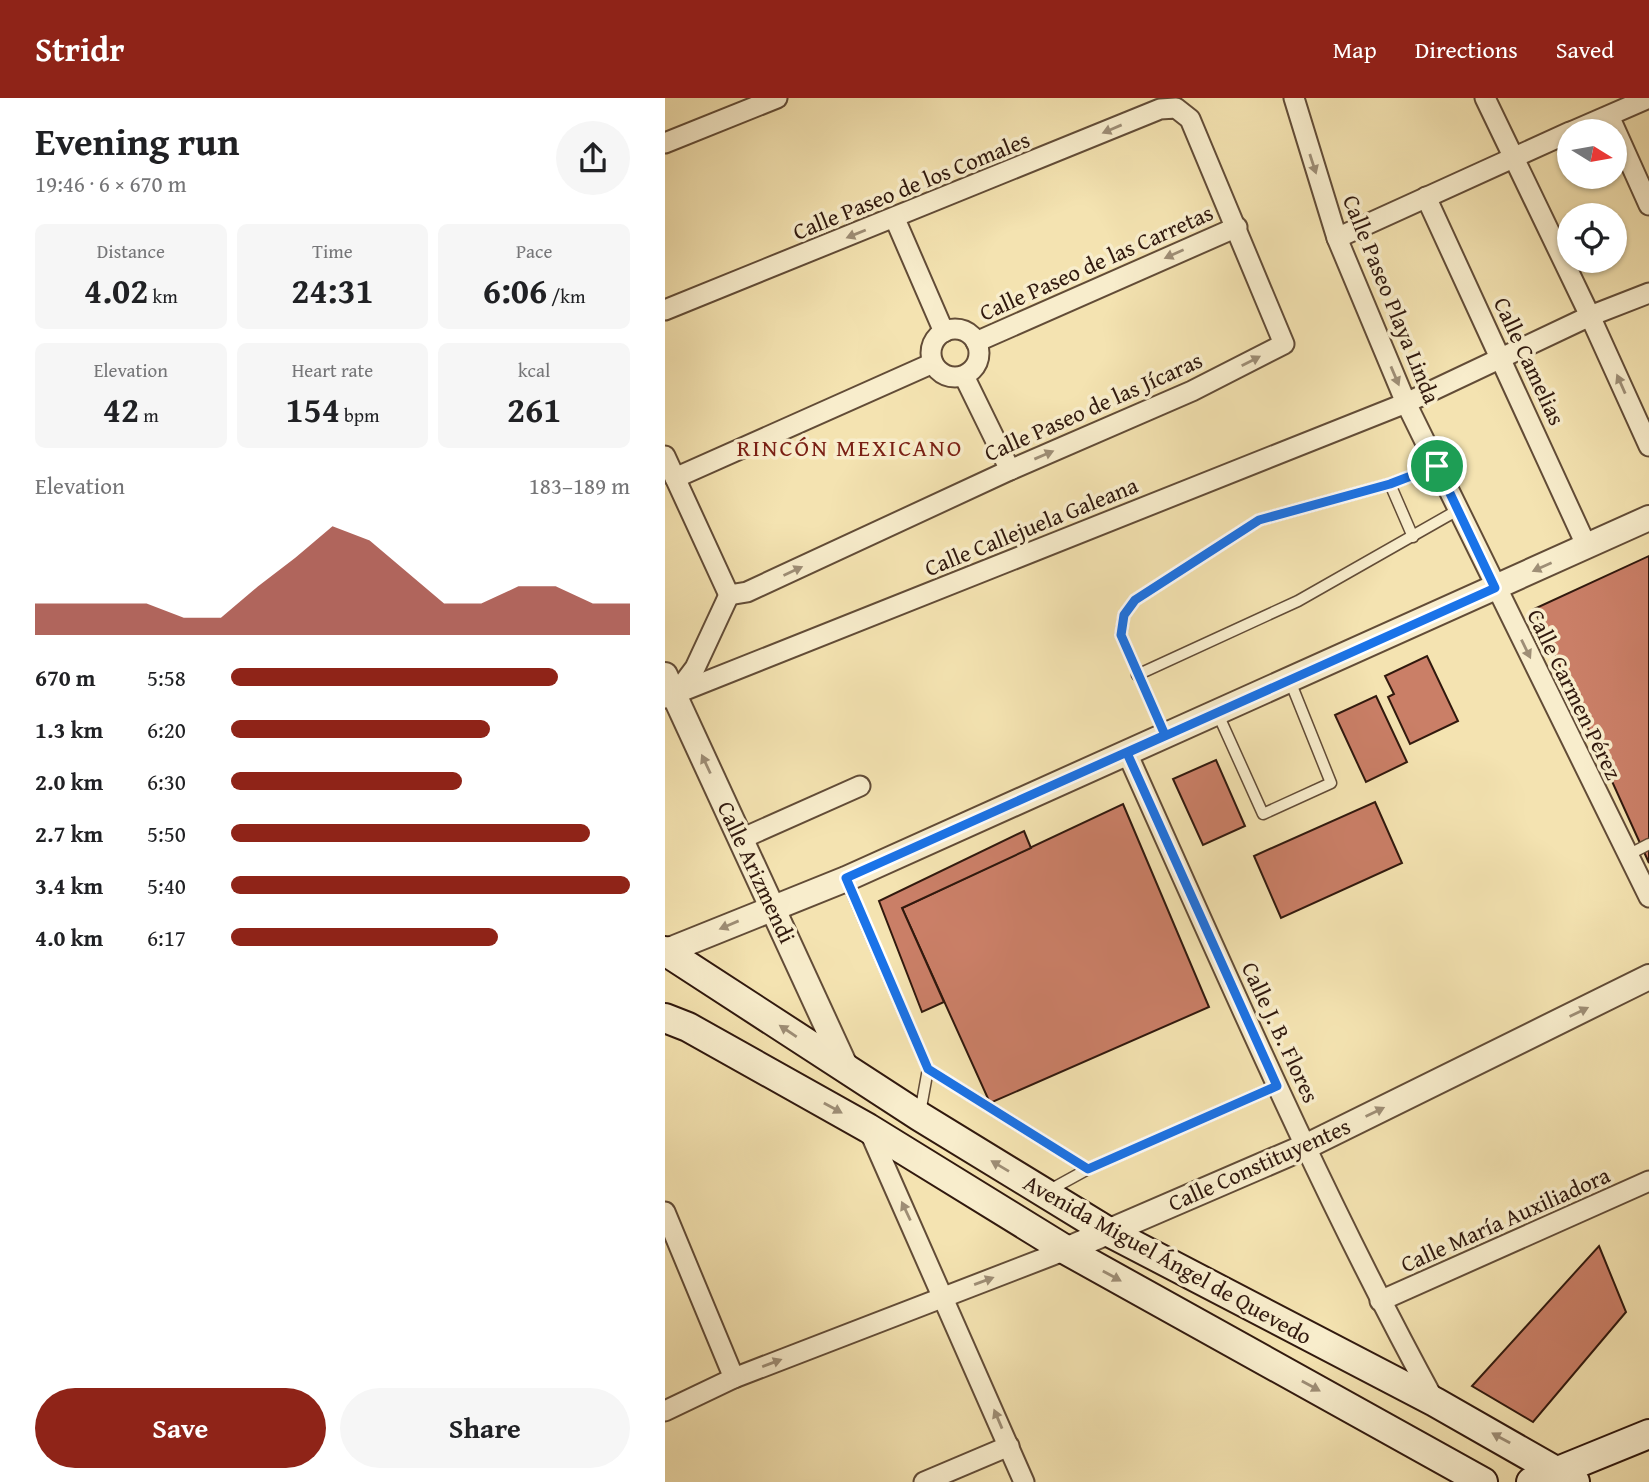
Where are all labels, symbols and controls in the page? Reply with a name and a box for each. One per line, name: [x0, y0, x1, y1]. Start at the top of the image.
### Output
text: Stridr: [35, 25, 124, 73]
text: Map: [1333, 32, 1377, 67]
text: Directions: [1415, 32, 1518, 67]
text: Saved: [1556, 32, 1614, 67]
text: Evening run: [35, 113, 239, 169]
north arrow: [1557, 119, 1627, 189]
map controls: [1557, 119, 1627, 273]
button: share: [556, 121, 630, 195]
street label: Calle Paseo de los Comales: [788, 122, 1034, 248]
one-way arrow: [1101, 124, 1122, 135]
one-way arrow: [1308, 153, 1319, 174]
text: 19:46 · 6 × 670 m: [35, 167, 187, 200]
street label: Calle Paseo Playa Linda: [1335, 190, 1449, 408]
street label: Calle Paseo de las Carretas: [974, 196, 1218, 328]
button: locate: [1557, 203, 1627, 273]
one-way arrow: [845, 229, 866, 240]
text: Distance: [97, 237, 165, 265]
text: Time: [312, 237, 353, 265]
text: Pace: [516, 237, 552, 265]
one-way arrow: [1164, 249, 1185, 260]
text: 4.02: [84, 265, 148, 316]
text: 24:31: [291, 265, 374, 316]
text: 6:06: [483, 265, 547, 316]
text: km: [148, 282, 178, 310]
text: /km: [547, 282, 585, 310]
street label: Calle Camelias: [1486, 291, 1574, 431]
street label: Calle Paseo de las Jícaras: [979, 343, 1207, 469]
one-way arrow: [1241, 355, 1261, 366]
text: Elevation: [94, 356, 168, 384]
text: Heart rate: [292, 356, 373, 384]
text: kcal: [518, 356, 550, 384]
one-way arrow: [1390, 365, 1401, 386]
one-way arrow: [1615, 374, 1627, 394]
text: 42: [103, 384, 139, 435]
text: 154: [285, 384, 340, 435]
text: 261: [507, 384, 561, 435]
text: m: [139, 401, 159, 429]
text: bpm: [340, 401, 380, 429]
district label: RINCÓN MEXICANO: [737, 430, 963, 465]
pin: [1407, 436, 1467, 496]
icon: arrive: [1418, 447, 1456, 485]
one-way arrow: [1034, 449, 1054, 461]
street label: Calle Callejuela Galeana: [919, 468, 1143, 584]
text: Elevation: [35, 469, 125, 502]
text: 183–189 m: [529, 469, 630, 502]
one-way arrow: [1532, 561, 1552, 573]
one-way arrow: [783, 565, 803, 577]
street label: Calle Carmen Pérez: [1519, 603, 1631, 785]
one-way arrow: [1520, 639, 1531, 659]
text: 670 m: [35, 661, 96, 694]
text: 5:58: [147, 661, 186, 694]
text: 1.3 km: [35, 713, 103, 746]
text: 6:20: [147, 713, 186, 746]
one-way arrow: [701, 753, 712, 774]
text: 2.0 km: [35, 765, 103, 798]
text: 6:30: [147, 765, 186, 798]
street label: Calle Arizmendi: [710, 796, 804, 948]
text: 2.7 km: [35, 817, 103, 850]
text: 5:50: [147, 817, 186, 850]
text: 3.4 km: [35, 869, 103, 902]
text: 5:40: [147, 869, 186, 902]
one-way arrow: [718, 920, 739, 931]
text: 4.0 km: [35, 921, 103, 954]
text: 6:17: [147, 921, 186, 954]
street label: Calle J. B. Flores: [1234, 956, 1328, 1108]
one-way arrow: [1569, 1006, 1589, 1018]
one-way arrow: [778, 1025, 797, 1038]
one-way arrow: [823, 1102, 843, 1114]
one-way arrow: [1365, 1107, 1385, 1118]
street label: Calle Constituyentes: [1163, 1109, 1355, 1219]
street label: Calle María Auxiliadora: [1395, 1158, 1615, 1280]
one-way arrow: [991, 1160, 1010, 1172]
street label: Avenida Miguel Ángel de Quevedo: [1018, 1166, 1318, 1352]
one-way arrow: [900, 1201, 912, 1221]
one-way arrow: [1102, 1270, 1122, 1282]
one-way arrow: [974, 1275, 995, 1286]
one-way arrow: [762, 1358, 783, 1369]
one-way arrow: [1301, 1380, 1321, 1392]
button: Save: [35, 1388, 326, 1468]
button: Share: [340, 1388, 630, 1468]
one-way arrow: [992, 1409, 1003, 1430]
one-way arrow: [1492, 1432, 1511, 1444]

